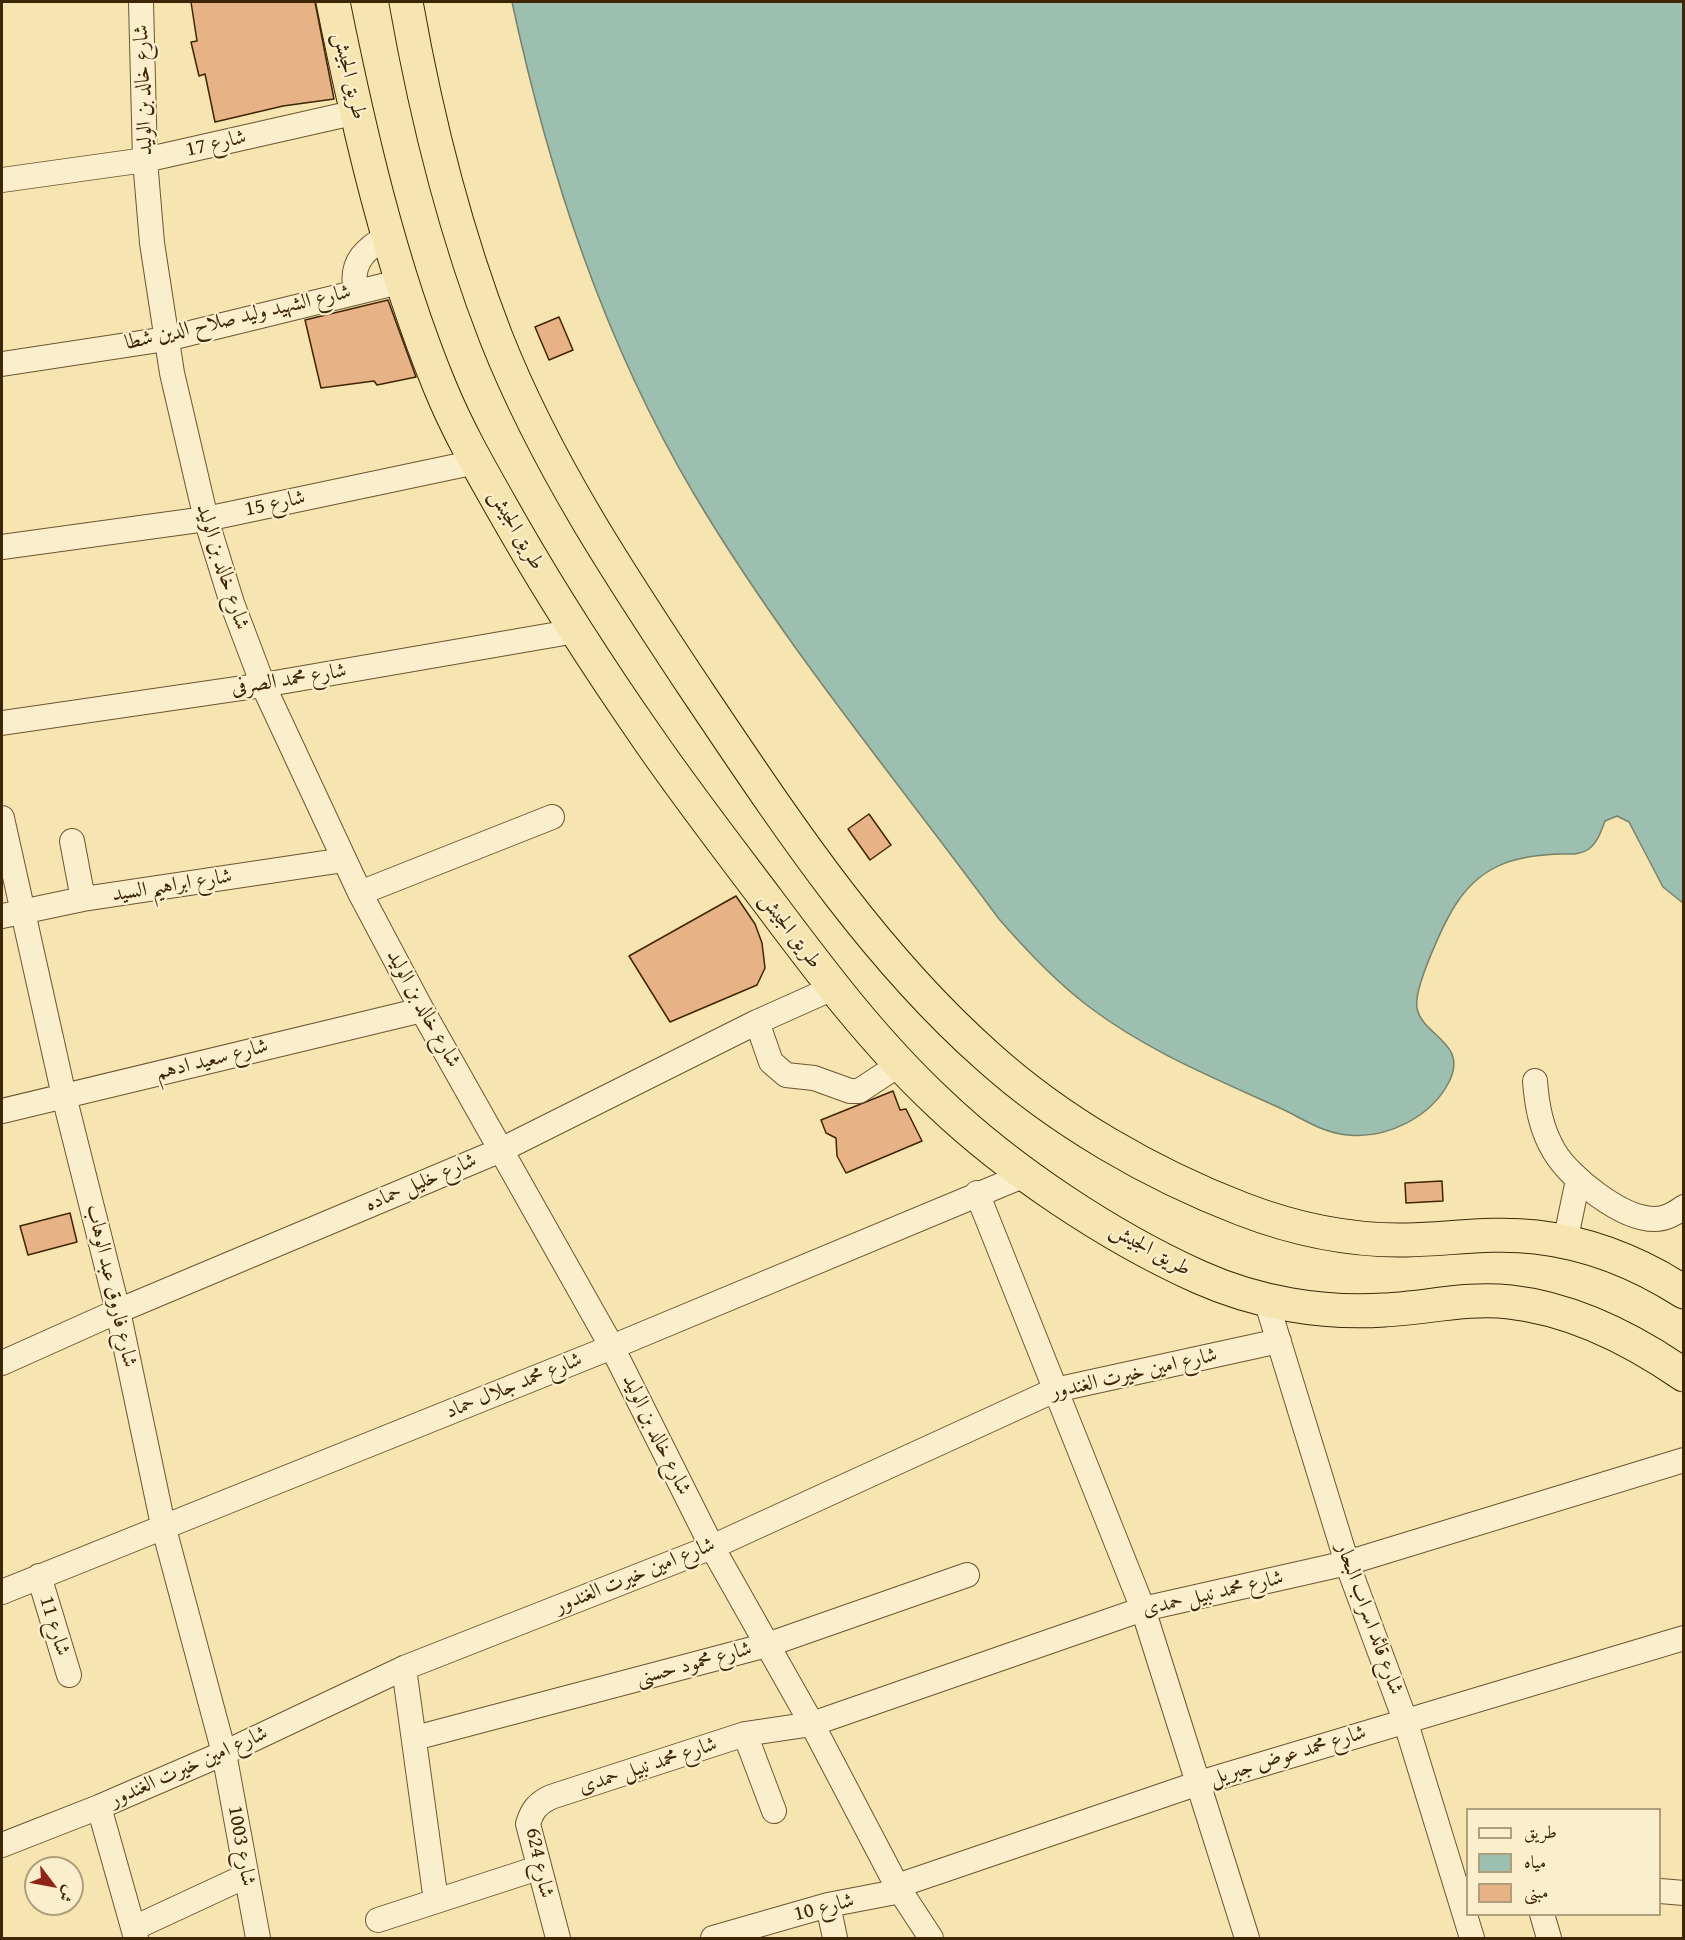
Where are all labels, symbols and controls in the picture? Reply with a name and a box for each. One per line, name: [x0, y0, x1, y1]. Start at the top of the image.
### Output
street label: شارع خالد بن الوليد: [129, 24, 159, 156]
street label: طريق الجيش: [327, 30, 371, 122]
street label: شارع 17: [183, 125, 249, 163]
street label: شارع الشهيد وليد صلاح الدين شطا: [122, 280, 354, 356]
street label: شارع 15: [242, 485, 308, 523]
street label: طريق الجيش: [483, 485, 549, 575]
street label: شارع خالد بن الوليد: [190, 501, 254, 633]
street label: شارع محمد الصرفى: [230, 658, 348, 702]
street label: شارع ابراهيم السيد: [110, 864, 234, 908]
street label: طريق الجيش: [753, 888, 827, 974]
street label: شارع خالد بن الوليد: [380, 946, 466, 1072]
street label: شارع سعيد ادهم: [153, 1034, 271, 1086]
street label: شارع خليل حماده: [362, 1148, 480, 1218]
street label: شارع فاروق عبد الوهاب: [80, 1202, 142, 1370]
street label: طريق الجيش: [1105, 1217, 1195, 1283]
street label: شارع امين خيرت الغندور: [1048, 1343, 1220, 1405]
street label: شارع محمد جلال حماد: [442, 1347, 586, 1425]
street label: شارع خالد بن الوليد: [616, 1371, 696, 1499]
street label: شارع امين خيرت الغندور: [551, 1532, 719, 1620]
street label: شارع قائد اسراب البحار: [1330, 1539, 1408, 1699]
street label: شارع محمد نبيل حمدى: [1140, 1566, 1286, 1622]
street label: شارع 11: [33, 1593, 75, 1659]
street label: شارع محمود حسنى: [633, 1636, 755, 1692]
street label: شارع محمد عوض جبريل: [1207, 1720, 1369, 1792]
street label: شارع امين خيرت الغندور: [106, 1721, 272, 1813]
street label: شارع محمد نبيل حمدى: [576, 1732, 720, 1800]
street label: شارع 1003: [222, 1804, 260, 1888]
legend: [1466, 1808, 1661, 1916]
text: طريق: [1524, 1818, 1557, 1845]
street label: شارع 624: [519, 1825, 559, 1901]
text: مياه: [1524, 1848, 1546, 1875]
north arrow: [24, 1856, 84, 1916]
text: مبنى: [1524, 1878, 1549, 1905]
text: ش: [53, 1881, 82, 1908]
street label: شارع 10: [791, 1888, 857, 1928]

